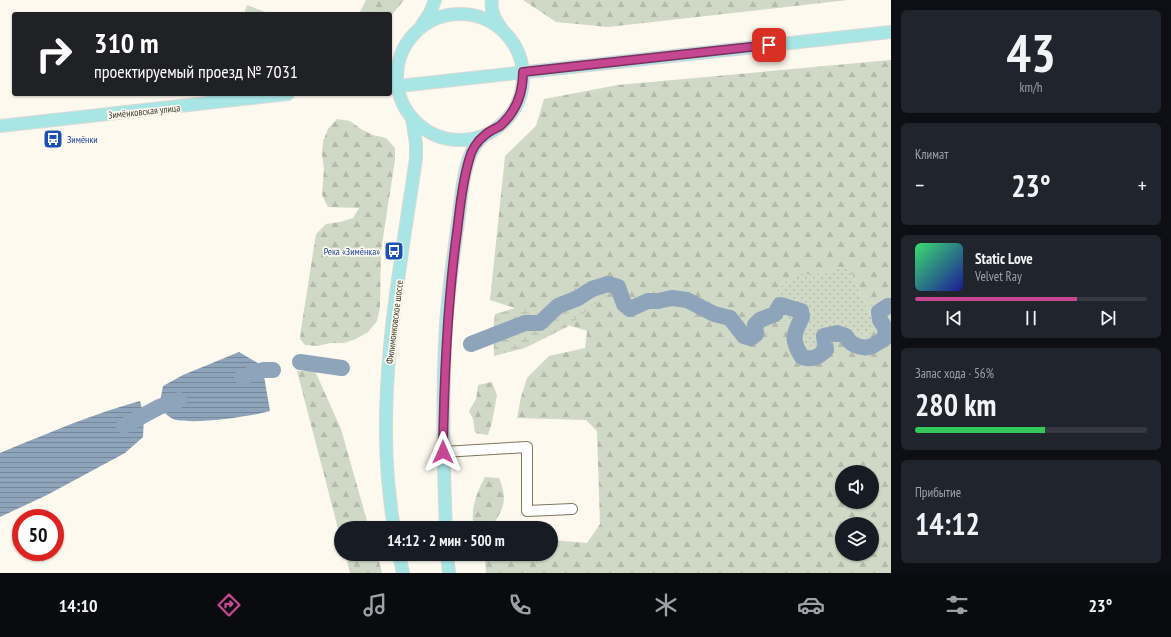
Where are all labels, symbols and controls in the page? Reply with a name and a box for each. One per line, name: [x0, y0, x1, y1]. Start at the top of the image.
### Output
text: 43: [1006, 19, 1056, 86]
text: 310 m: [94, 24, 158, 61]
icon: right: [28, 28, 80, 80]
pin: [752, 28, 786, 62]
icon: arrive: [758, 34, 780, 56]
text: проектируемый проезд № 7031: [94, 60, 298, 83]
text: km/h: [1019, 79, 1043, 96]
street label: Зимёнковская улица: [107, 101, 181, 122]
bus stop icon: Зимёнки: [42, 128, 64, 150]
place label: Зимёнки: [67, 133, 98, 146]
text: Климат: [915, 146, 948, 163]
text: 23°: [1011, 166, 1051, 205]
text: −: [915, 171, 924, 199]
text: +: [1138, 171, 1147, 199]
bus stop icon: Река «Зимёнка»: [383, 240, 405, 262]
place label: Река «Зимёнка»: [324, 245, 380, 258]
text: Static Love: [975, 249, 1033, 268]
text: Velvet Ray: [975, 268, 1022, 285]
street label: Филимонковское шоссе: [383, 279, 406, 365]
icon: previous: [943, 307, 965, 329]
icon: pause: [1020, 307, 1042, 329]
icon: next: [1097, 307, 1119, 329]
text: Запас хода · 56%: [915, 365, 994, 382]
text: 280 km: [915, 385, 996, 424]
position arrow: [422, 431, 464, 473]
map controls: [835, 465, 879, 561]
button: sound: [835, 465, 879, 509]
text: Прибытие: [915, 484, 961, 501]
text: 14:12: [915, 504, 980, 543]
speed limit sign: 50: [12, 509, 64, 561]
button: layers: [835, 517, 879, 561]
text: 14:12 · 2 мин · 500 m: [387, 531, 505, 550]
icon: directions: [215, 591, 243, 619]
icon: music: [361, 591, 389, 619]
icon: phone: [506, 591, 534, 619]
icon: climate: [652, 591, 680, 619]
icon: car: [797, 591, 825, 619]
icon: filters: [943, 591, 971, 619]
text: 14:10: [59, 594, 98, 617]
text: 23°: [1088, 594, 1112, 617]

